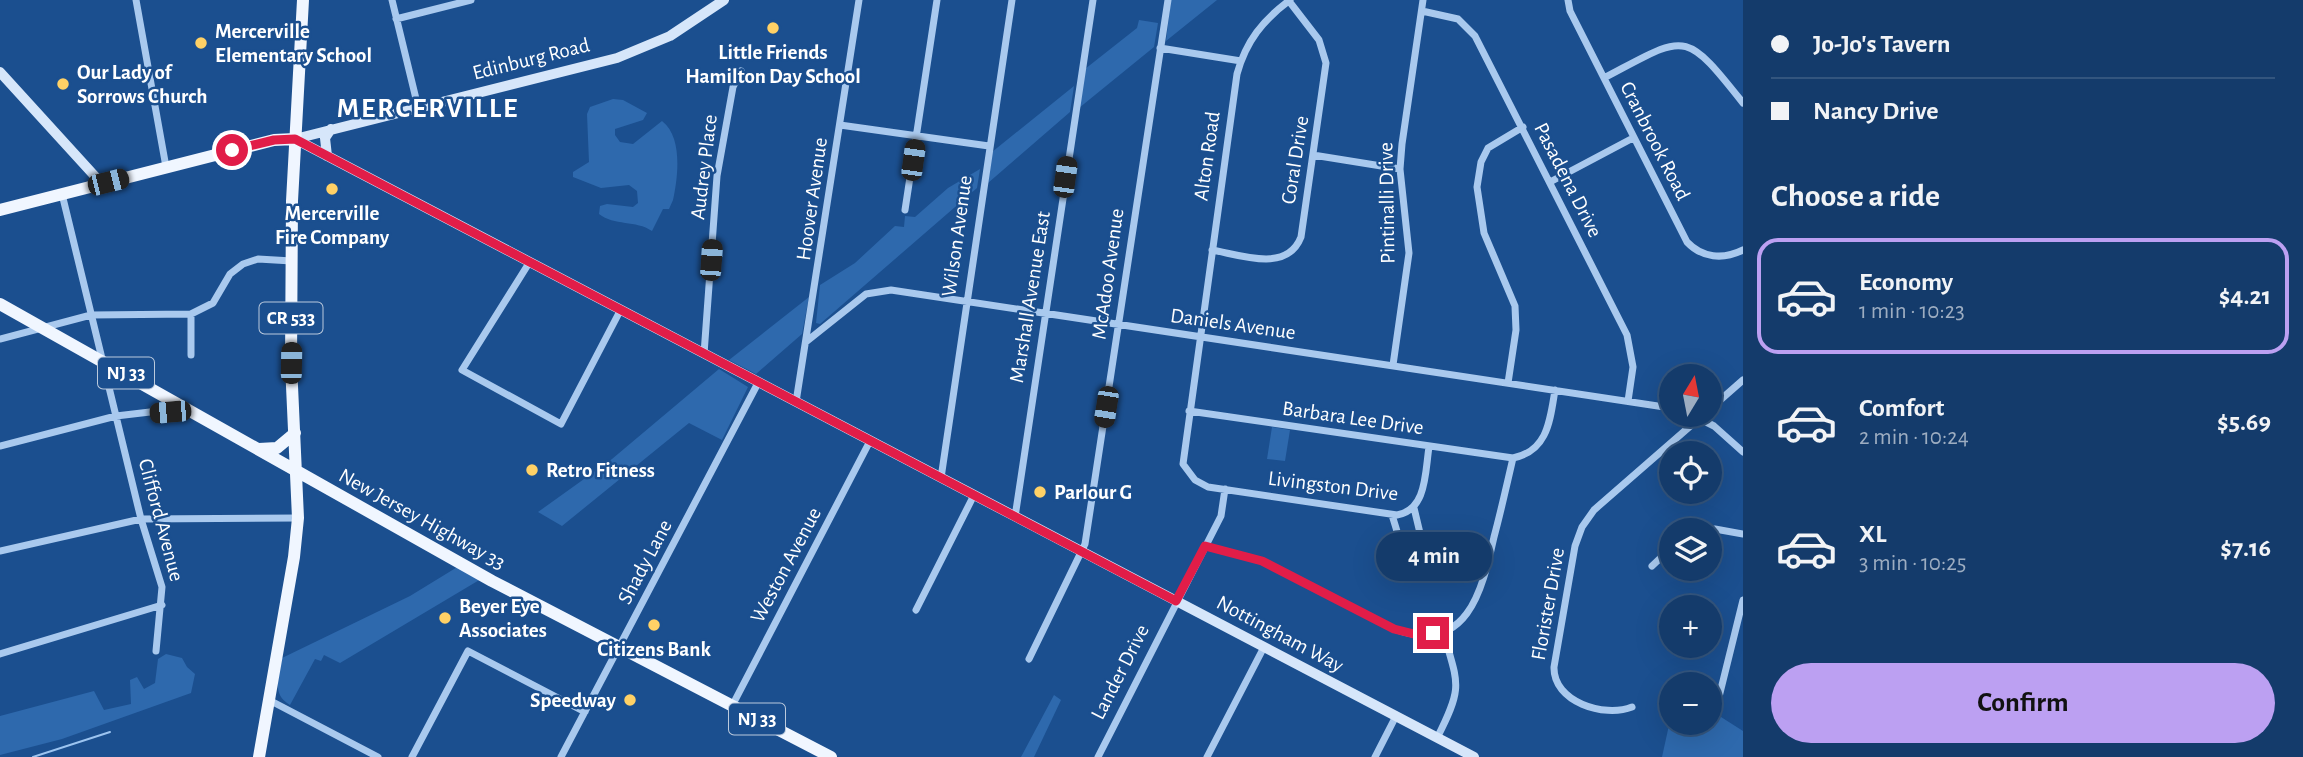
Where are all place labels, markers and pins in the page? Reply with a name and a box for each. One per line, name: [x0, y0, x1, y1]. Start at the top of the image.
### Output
marker: Little Friends Hamilton Day School: [765, 20, 781, 36]
place label: Mercerville Elementary School: [215, 21, 372, 66]
marker: Mercerville Elementary School: [193, 35, 209, 51]
place label: Little Friends Hamilton Day School: [685, 42, 861, 87]
place label: Our Lady of Sorrows Church: [77, 62, 207, 107]
marker: Our Lady of Sorrows Church: [55, 76, 71, 92]
marker: Mercerville Fire Company: [324, 181, 340, 197]
place label: Mercerville Fire Company: [275, 203, 390, 248]
place label: Retro Fitness: [546, 460, 655, 481]
marker: Retro Fitness: [524, 462, 540, 478]
place label: Parlour G: [1054, 482, 1132, 503]
marker: Parlour G: [1032, 484, 1048, 500]
place label: Beyer Eye Associates: [459, 596, 547, 641]
marker: Beyer Eye Associates: [437, 610, 453, 626]
marker: Citizens Bank: [646, 617, 662, 633]
place label: Citizens Bank: [597, 639, 711, 660]
place label: Speedway: [530, 690, 617, 711]
marker: Speedway: [622, 692, 638, 708]

